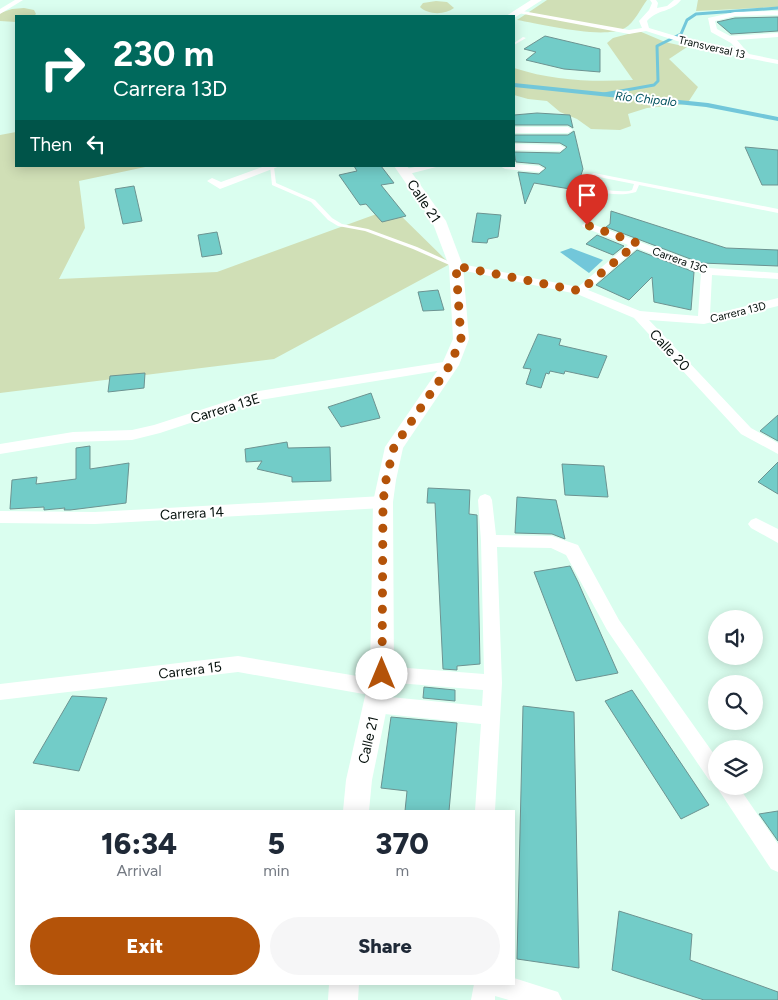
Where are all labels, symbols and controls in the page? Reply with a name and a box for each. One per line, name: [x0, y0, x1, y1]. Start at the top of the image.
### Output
text: 230 m: [113, 33, 214, 75]
street label: Transversal 13: [677, 34, 746, 61]
icon: right: [30, 35, 95, 100]
text: Carrera 13D: [113, 75, 227, 102]
water label: Río Chipalo: [614, 89, 678, 109]
icon: left: [82, 130, 110, 158]
text: Then: [30, 133, 72, 156]
pin: [566, 174, 608, 225]
street label: Calle 21: [403, 177, 444, 226]
icon: arrive: [573, 181, 601, 209]
street label: Carrera 13C: [651, 245, 709, 276]
street label: Carrera 13D: [709, 299, 768, 326]
street label: Calle 20: [646, 326, 693, 375]
street label: Carrera 13E: [189, 390, 262, 427]
street label: Carrera 14: [160, 503, 225, 524]
map controls: [708, 610, 763, 795]
button: sound: [708, 610, 763, 665]
position arrow: [355, 647, 407, 699]
street label: Carrera 15: [158, 658, 223, 683]
button: search: [708, 675, 763, 730]
street label: Calle 21: [355, 715, 382, 765]
button: layers: [708, 740, 763, 795]
text: 16:34: [101, 825, 177, 862]
text: 5: [268, 825, 285, 862]
text: 370: [376, 825, 429, 862]
text: Arrival: [117, 861, 162, 880]
text: min: [263, 861, 290, 880]
text: m: [395, 861, 409, 880]
button: Exit: [30, 917, 260, 975]
button: Share: [270, 917, 500, 975]

